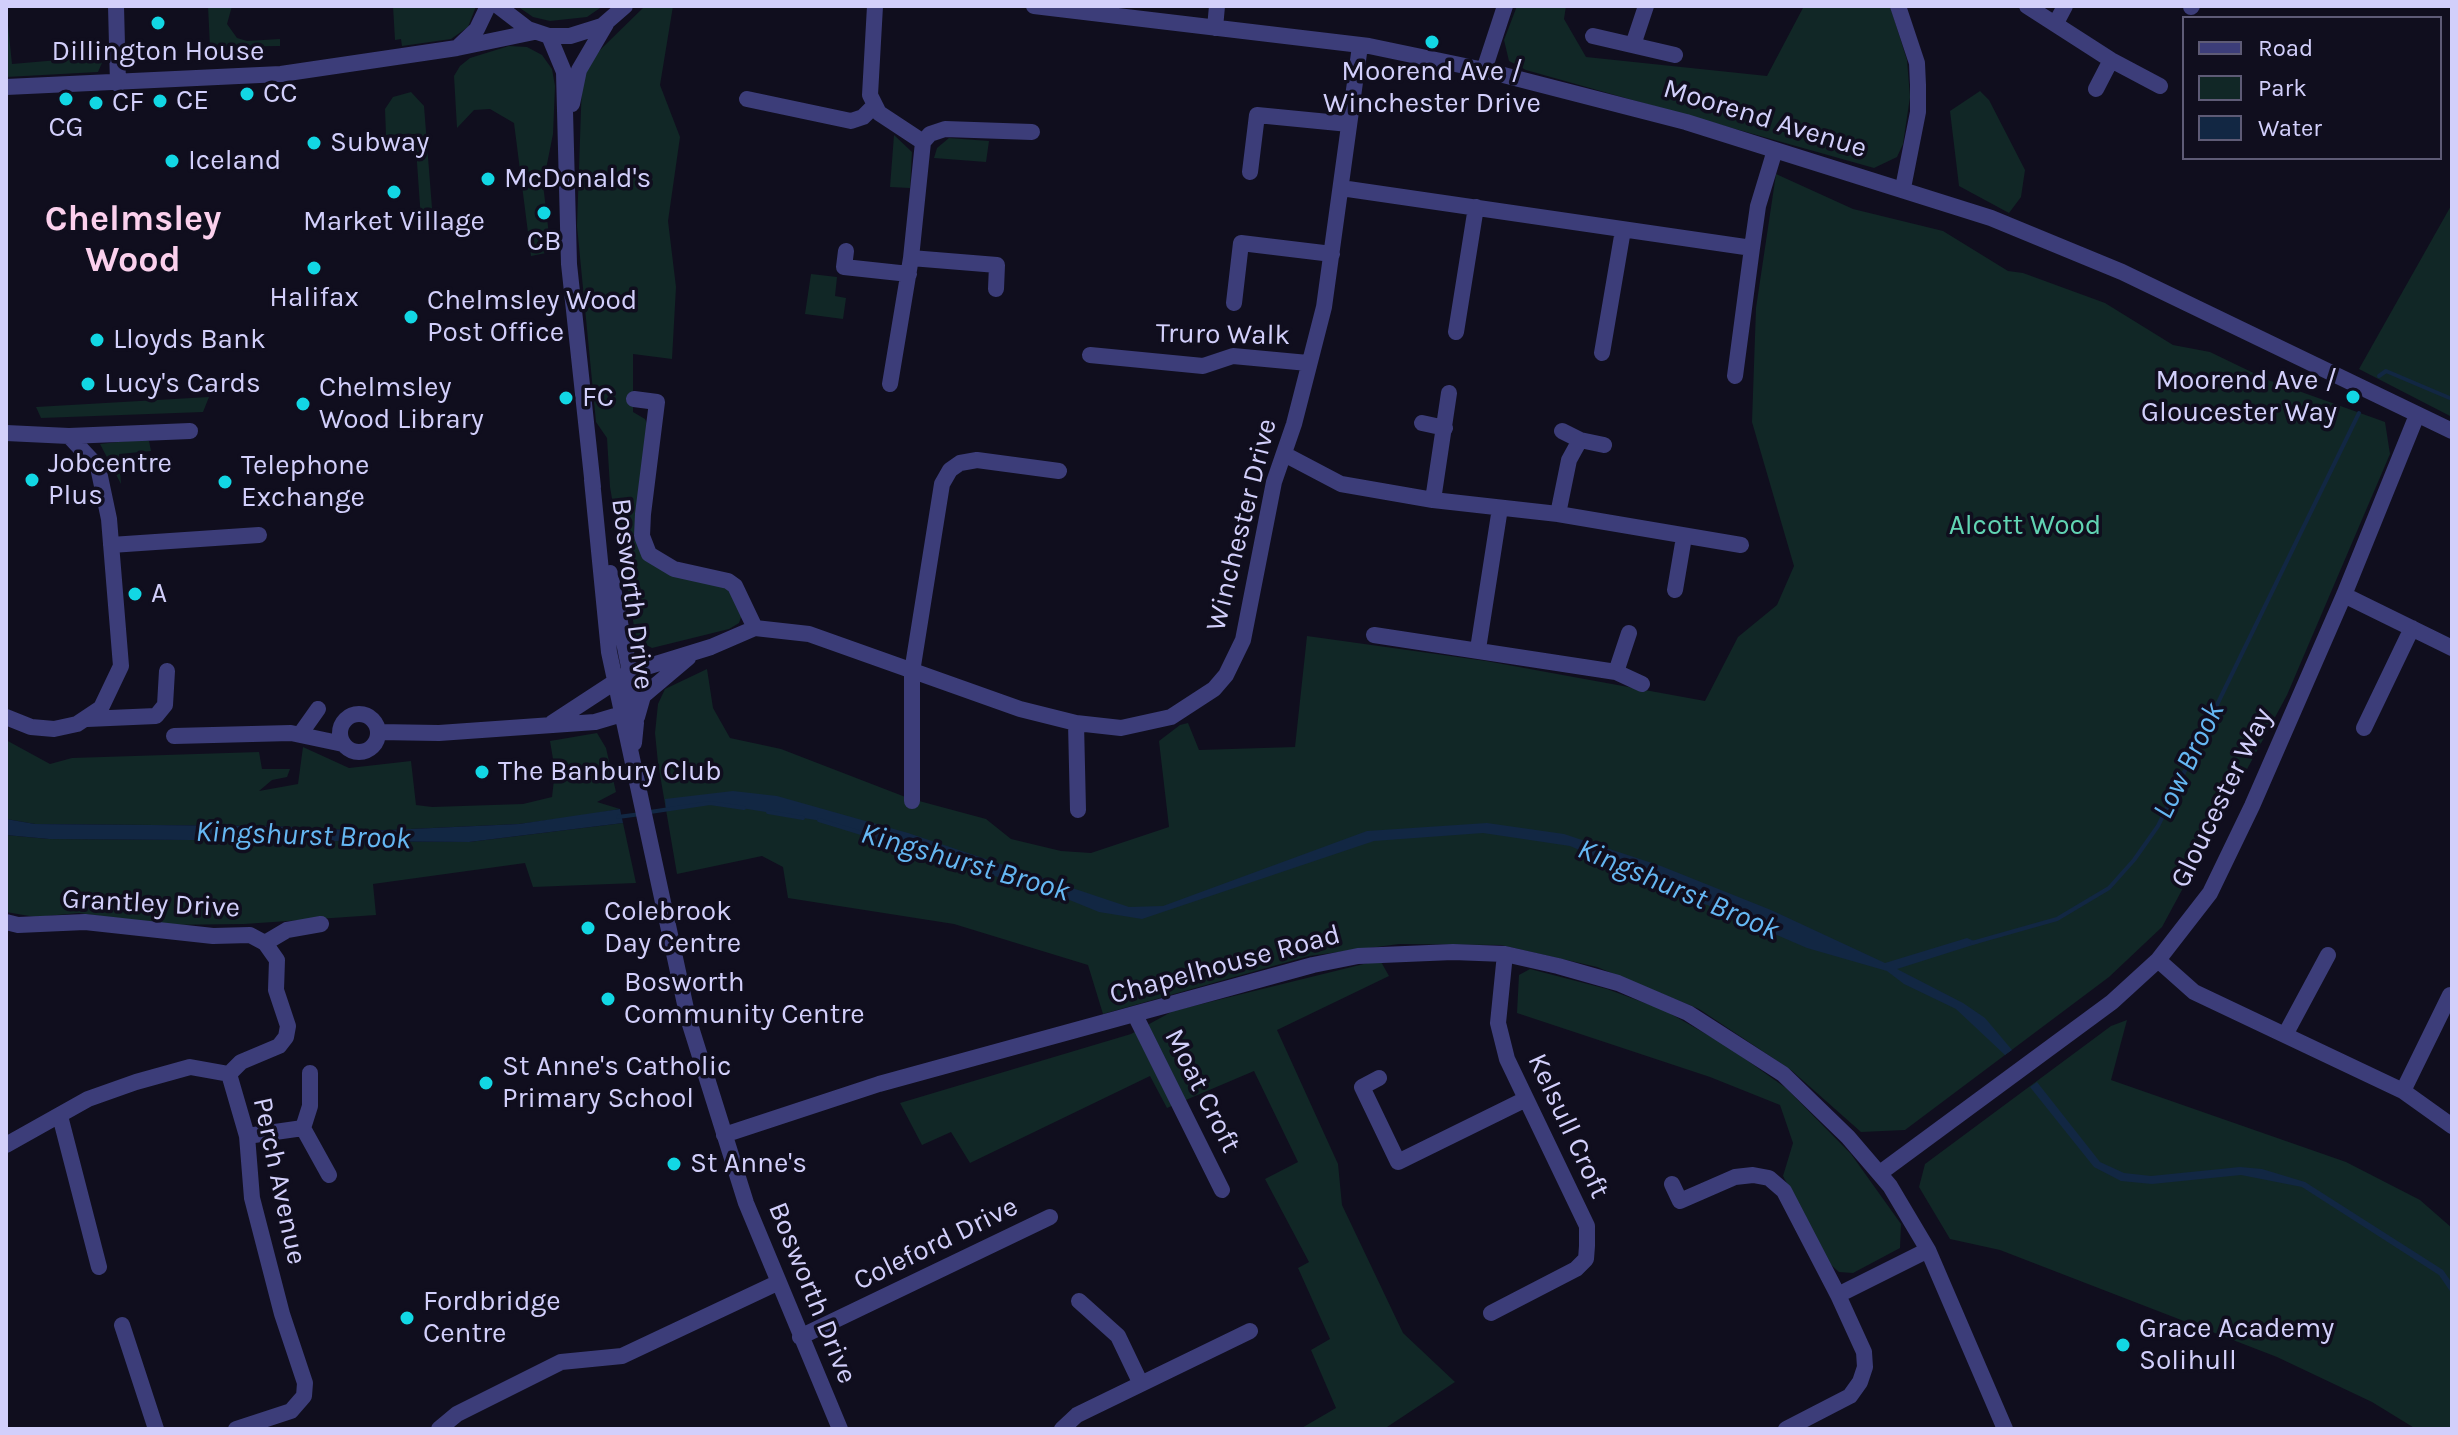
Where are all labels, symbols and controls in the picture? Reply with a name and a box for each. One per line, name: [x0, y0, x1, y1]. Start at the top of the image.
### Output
marker: Dillington House: [149, 14, 167, 32]
legend: [2182, 16, 2442, 160]
marker: Moorend Ave / Winchester Drive: [1423, 33, 1441, 51]
text: Road: [2258, 34, 2313, 62]
place label: Dillington House: [52, 35, 264, 69]
place label: Moorend Ave / Winchester Drive: [1323, 55, 1541, 121]
street label: Moorend Avenue: [1659, 72, 1871, 166]
text: Park: [2258, 74, 2307, 102]
place label: CC: [263, 77, 297, 111]
place label: CE: [176, 84, 209, 118]
marker: CC: [238, 85, 256, 103]
place label: CF: [112, 86, 144, 120]
marker: CG: [57, 90, 75, 108]
marker: CE: [151, 92, 169, 110]
marker: CF: [87, 94, 105, 112]
place label: CG: [48, 111, 84, 145]
text: Water: [2258, 114, 2322, 142]
place label: Subway: [330, 126, 429, 160]
marker: Subway: [305, 134, 323, 152]
place label: Iceland: [188, 144, 281, 178]
marker: Iceland: [163, 152, 181, 170]
place label: McDonald's: [504, 162, 651, 196]
marker: McDonald's: [479, 170, 497, 188]
marker: Market Village: [385, 183, 403, 201]
district label: Chelmsley Wood: [45, 198, 221, 283]
marker: CB: [535, 204, 553, 222]
place label: Market Village: [303, 205, 485, 239]
place label: CB: [527, 225, 561, 259]
marker: Halifax: [305, 259, 323, 277]
place label: Halifax: [269, 281, 359, 315]
place label: Chelmsley Wood Post Office: [427, 284, 637, 350]
marker: Chelmsley Wood Post Office: [402, 308, 420, 326]
street label: Truro Walk: [1156, 317, 1290, 353]
place label: Lloyds Bank: [113, 323, 266, 357]
marker: Lloyds Bank: [88, 331, 106, 349]
place label: Moorend Ave / Gloucester Way: [2141, 364, 2337, 430]
place label: Lucy's Cards: [104, 367, 261, 401]
place label: Chelmsley Wood Library: [319, 371, 484, 437]
marker: Lucy's Cards: [79, 375, 97, 393]
place label: FC: [582, 381, 614, 415]
marker: Moorend Ave / Gloucester Way: [2344, 388, 2362, 406]
marker: FC: [557, 389, 575, 407]
marker: Chelmsley Wood Library: [294, 395, 312, 413]
street label: Winchester Drive: [1199, 415, 1285, 635]
place label: Jobcentre Plus: [48, 447, 172, 513]
place label: Telephone Exchange: [241, 449, 369, 515]
marker: Jobcentre Plus: [23, 471, 41, 489]
marker: Telephone Exchange: [216, 473, 234, 491]
street label: Bosworth Drive: [604, 496, 660, 692]
park label: Alcott Wood: [1949, 509, 2101, 543]
place label: A: [151, 577, 167, 611]
marker: A: [126, 585, 144, 603]
water label: Low Brook: [2145, 697, 2233, 825]
street label: Gloucester Way: [2164, 703, 2280, 893]
place label: The Banbury Club: [498, 755, 722, 789]
marker: The Banbury Club: [473, 763, 491, 781]
water label: Kingshurst Brook: [195, 814, 411, 858]
water label: Kingshurst Brook: [856, 816, 1074, 910]
water label: Kingshurst Brook: [1572, 831, 1784, 949]
street label: Grantley Drive: [61, 883, 241, 925]
place label: Colebrook Day Centre: [604, 895, 741, 961]
street label: Chapelhouse Road: [1106, 918, 1344, 1012]
marker: Colebrook Day Centre: [579, 919, 597, 937]
place label: Bosworth Community Centre: [624, 966, 865, 1032]
marker: Bosworth Community Centre: [599, 990, 617, 1008]
street label: Moat Croft: [1157, 1024, 1247, 1158]
street label: Kelsull Croft: [1520, 1048, 1616, 1204]
place label: St Anne's Catholic Primary School: [502, 1050, 731, 1116]
marker: St Anne's Catholic Primary School: [477, 1074, 495, 1092]
street label: Perch Avenue: [245, 1094, 313, 1268]
place label: St Anne's: [690, 1147, 807, 1181]
marker: St Anne's: [665, 1155, 683, 1173]
street label: Coleford Drive: [848, 1190, 1024, 1298]
street label: Bosworth Drive: [760, 1197, 864, 1389]
place label: Fordbridge Centre: [423, 1285, 561, 1351]
marker: Fordbridge Centre: [398, 1309, 416, 1327]
place label: Grace Academy Solihull: [2139, 1312, 2334, 1378]
marker: Grace Academy Solihull: [2114, 1336, 2132, 1354]

